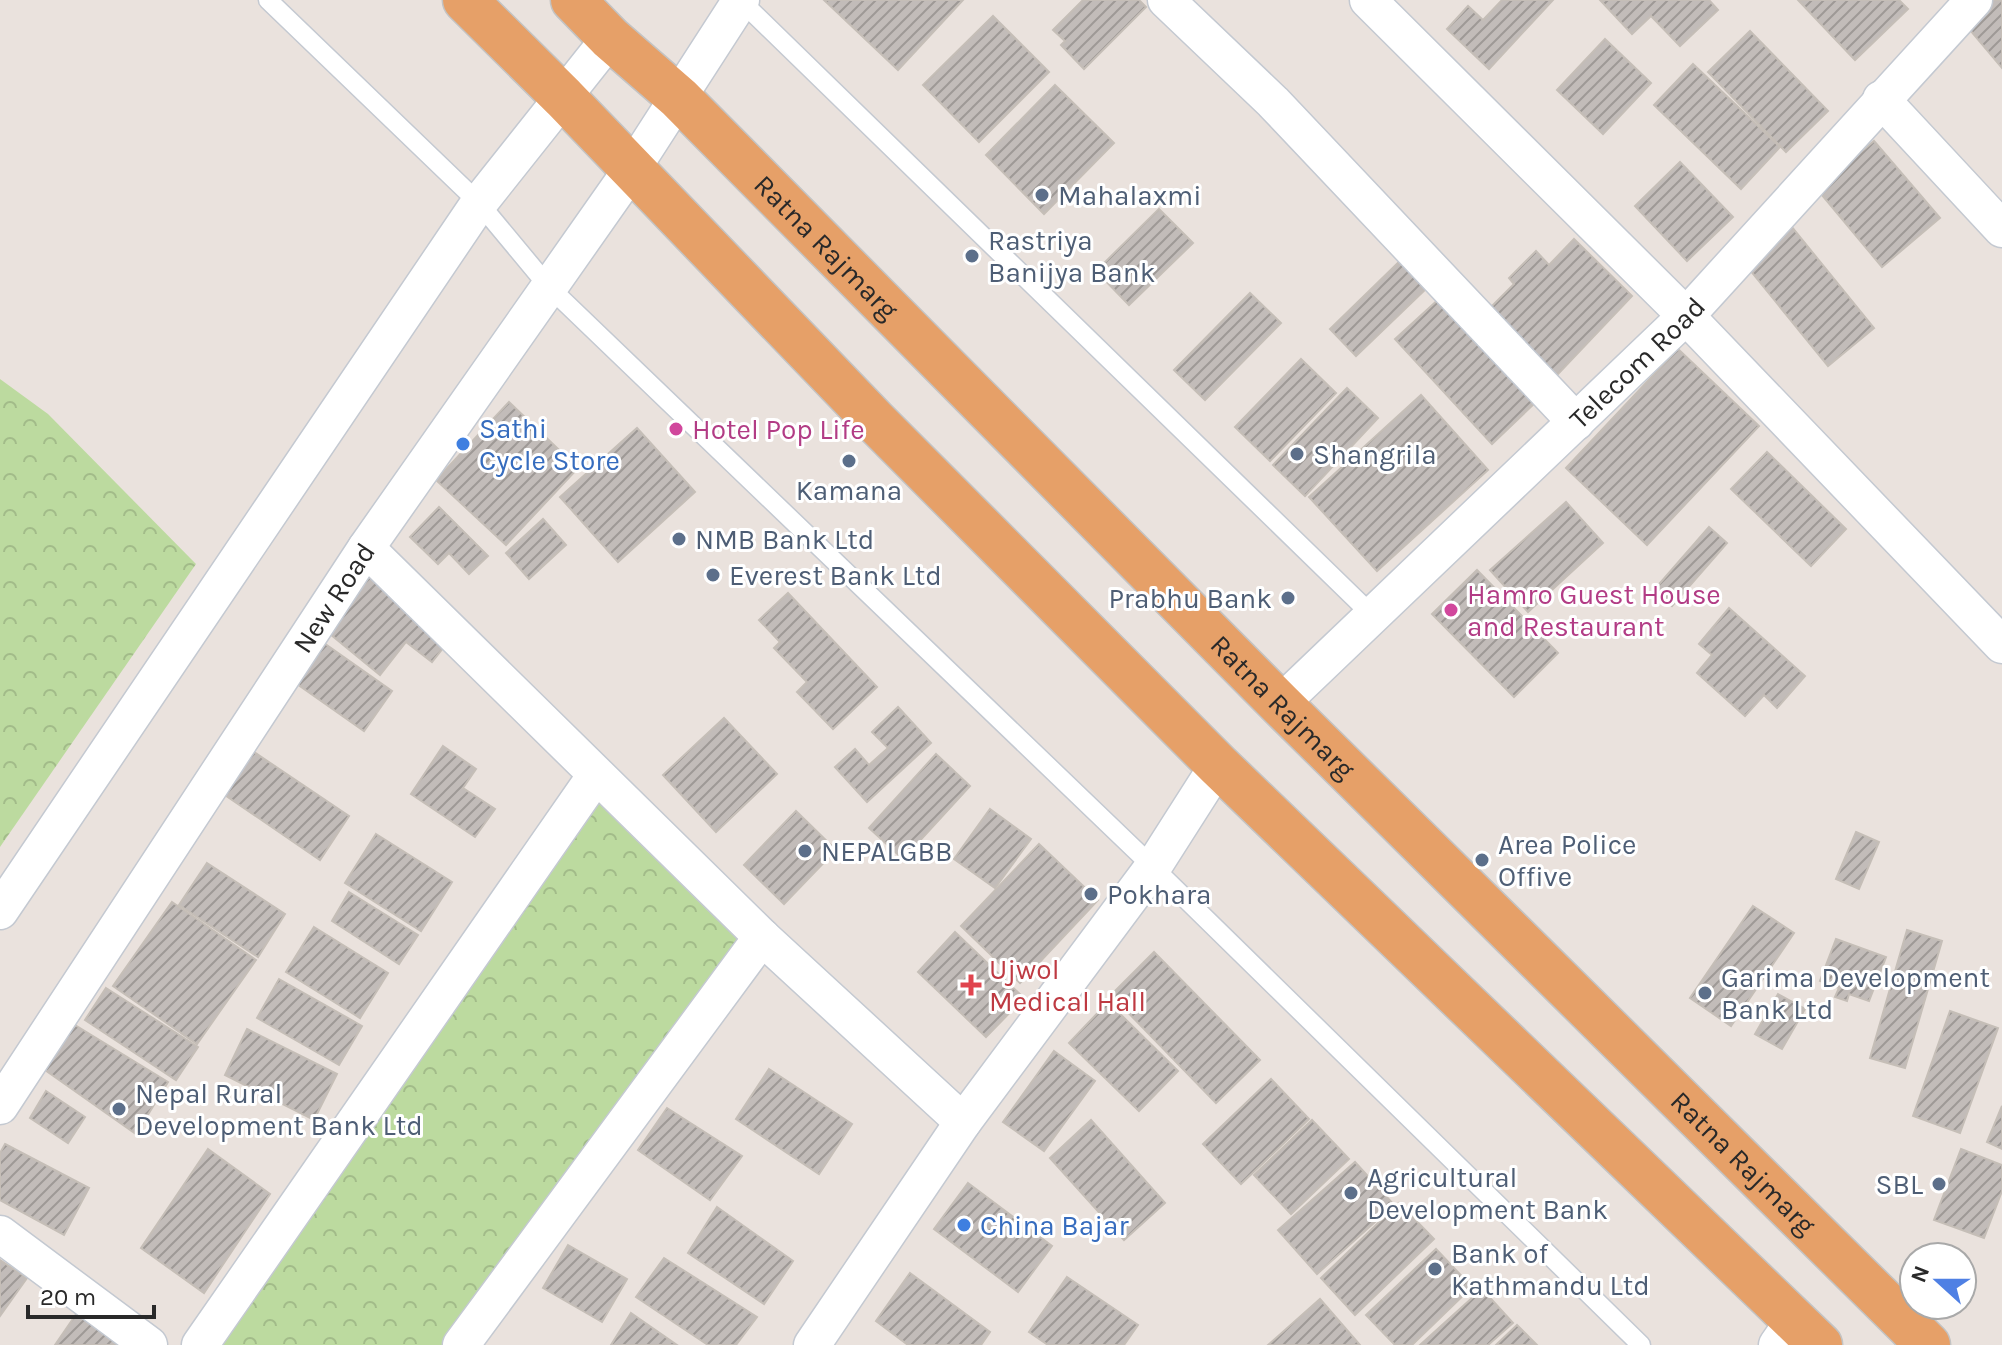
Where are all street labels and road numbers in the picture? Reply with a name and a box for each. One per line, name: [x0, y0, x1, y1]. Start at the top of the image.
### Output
street label: Ratna Rajmarg: [747, 168, 905, 327]
street label: Telecom Road: [1563, 290, 1712, 436]
street label: New Road: [286, 537, 382, 659]
street label: Ratna Rajmarg: [1204, 628, 1362, 786]
street label: Ratna Rajmarg: [1664, 1084, 1823, 1242]

